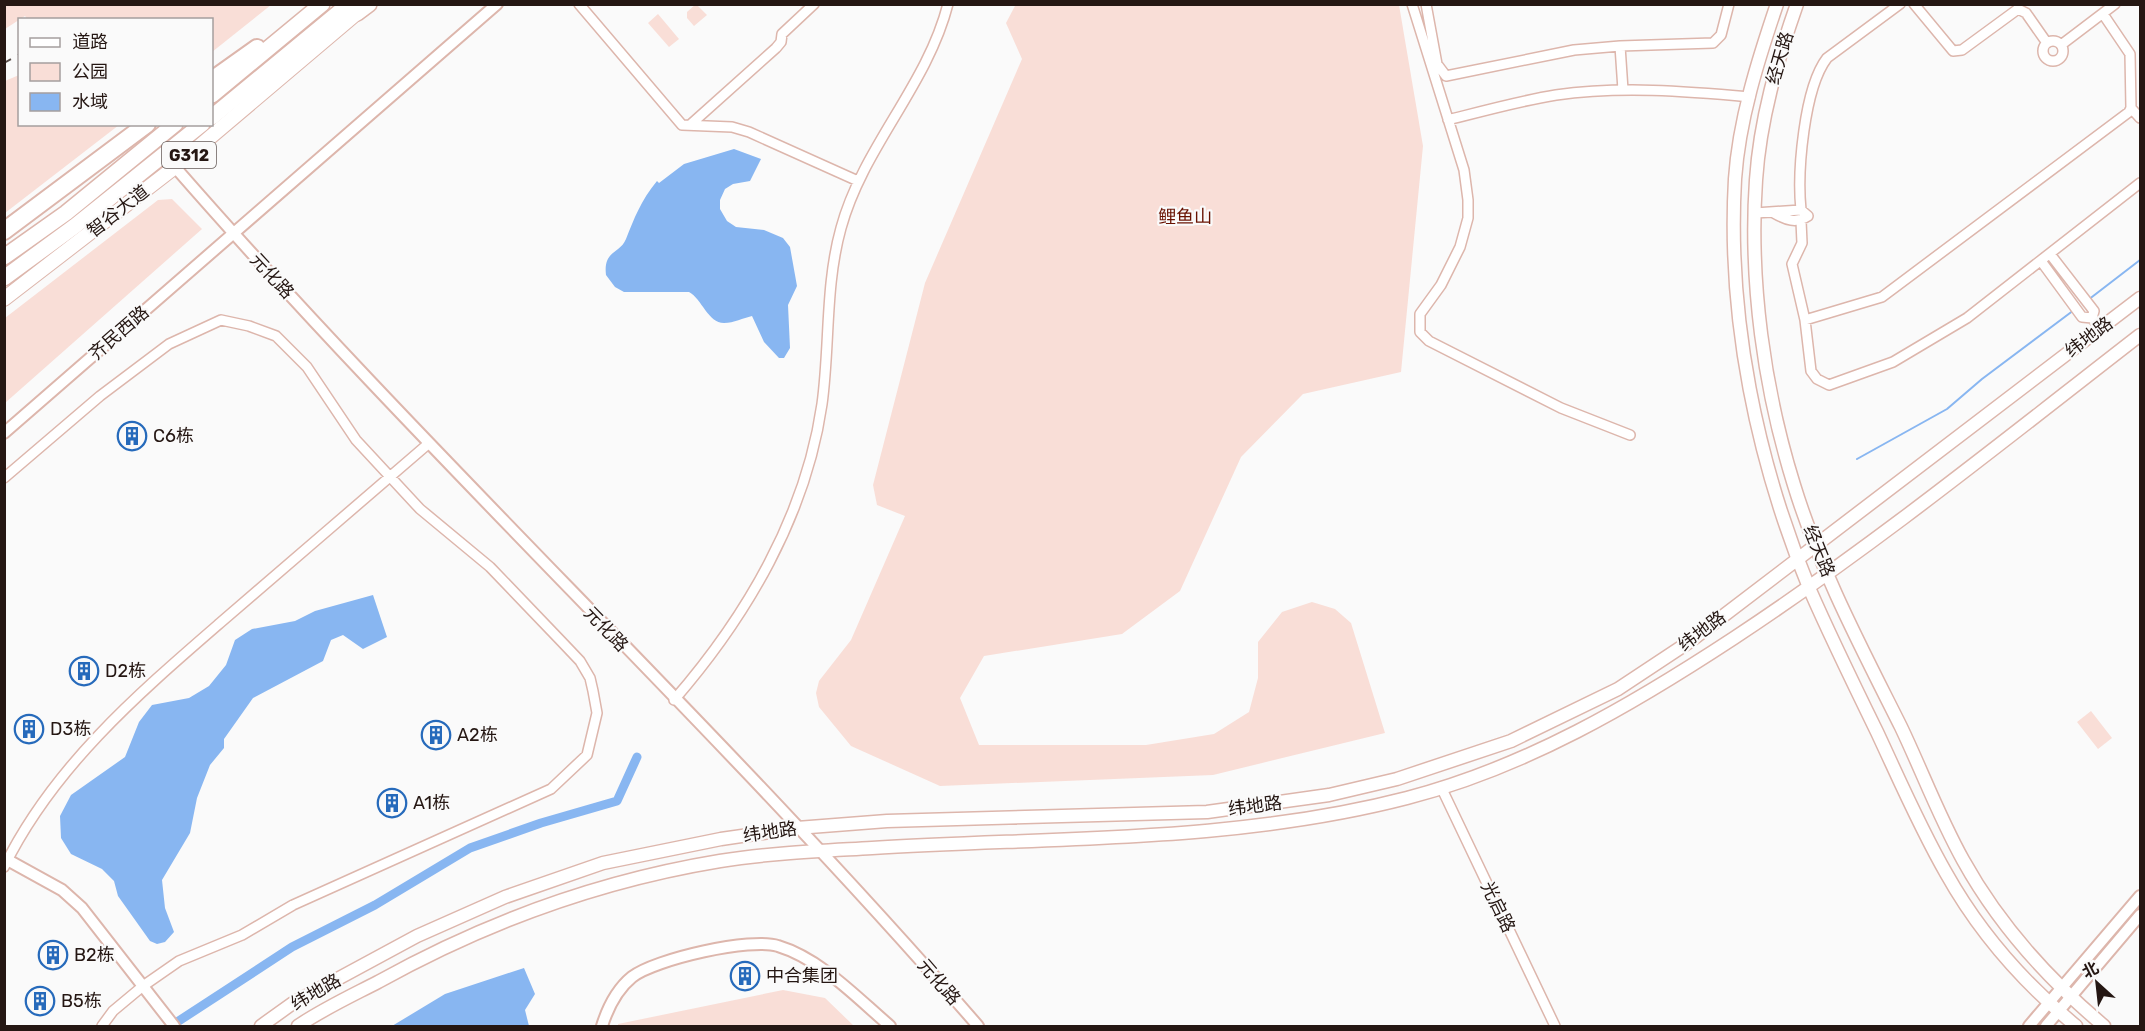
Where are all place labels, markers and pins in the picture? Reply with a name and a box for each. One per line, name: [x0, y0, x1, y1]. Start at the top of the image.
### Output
building icon: C6栋: [116, 420, 148, 452]
place label: C6栋: [153, 425, 194, 447]
building icon: D2栋: [68, 655, 100, 687]
place label: D2栋: [105, 660, 146, 682]
building icon: D3栋: [13, 713, 45, 745]
place label: D3栋: [50, 718, 91, 740]
building icon: A2栋: [420, 719, 452, 751]
place label: A2栋: [457, 724, 498, 746]
building icon: A1栋: [376, 787, 408, 819]
place label: A1栋: [413, 792, 450, 814]
building icon: B2栋: [37, 939, 69, 971]
place label: B2栋: [74, 944, 115, 966]
building icon: 中合集团: [729, 960, 761, 992]
place label: 中合集团: [766, 965, 838, 987]
building icon: B5栋: [24, 985, 56, 1017]
place label: B5栋: [61, 990, 102, 1012]

